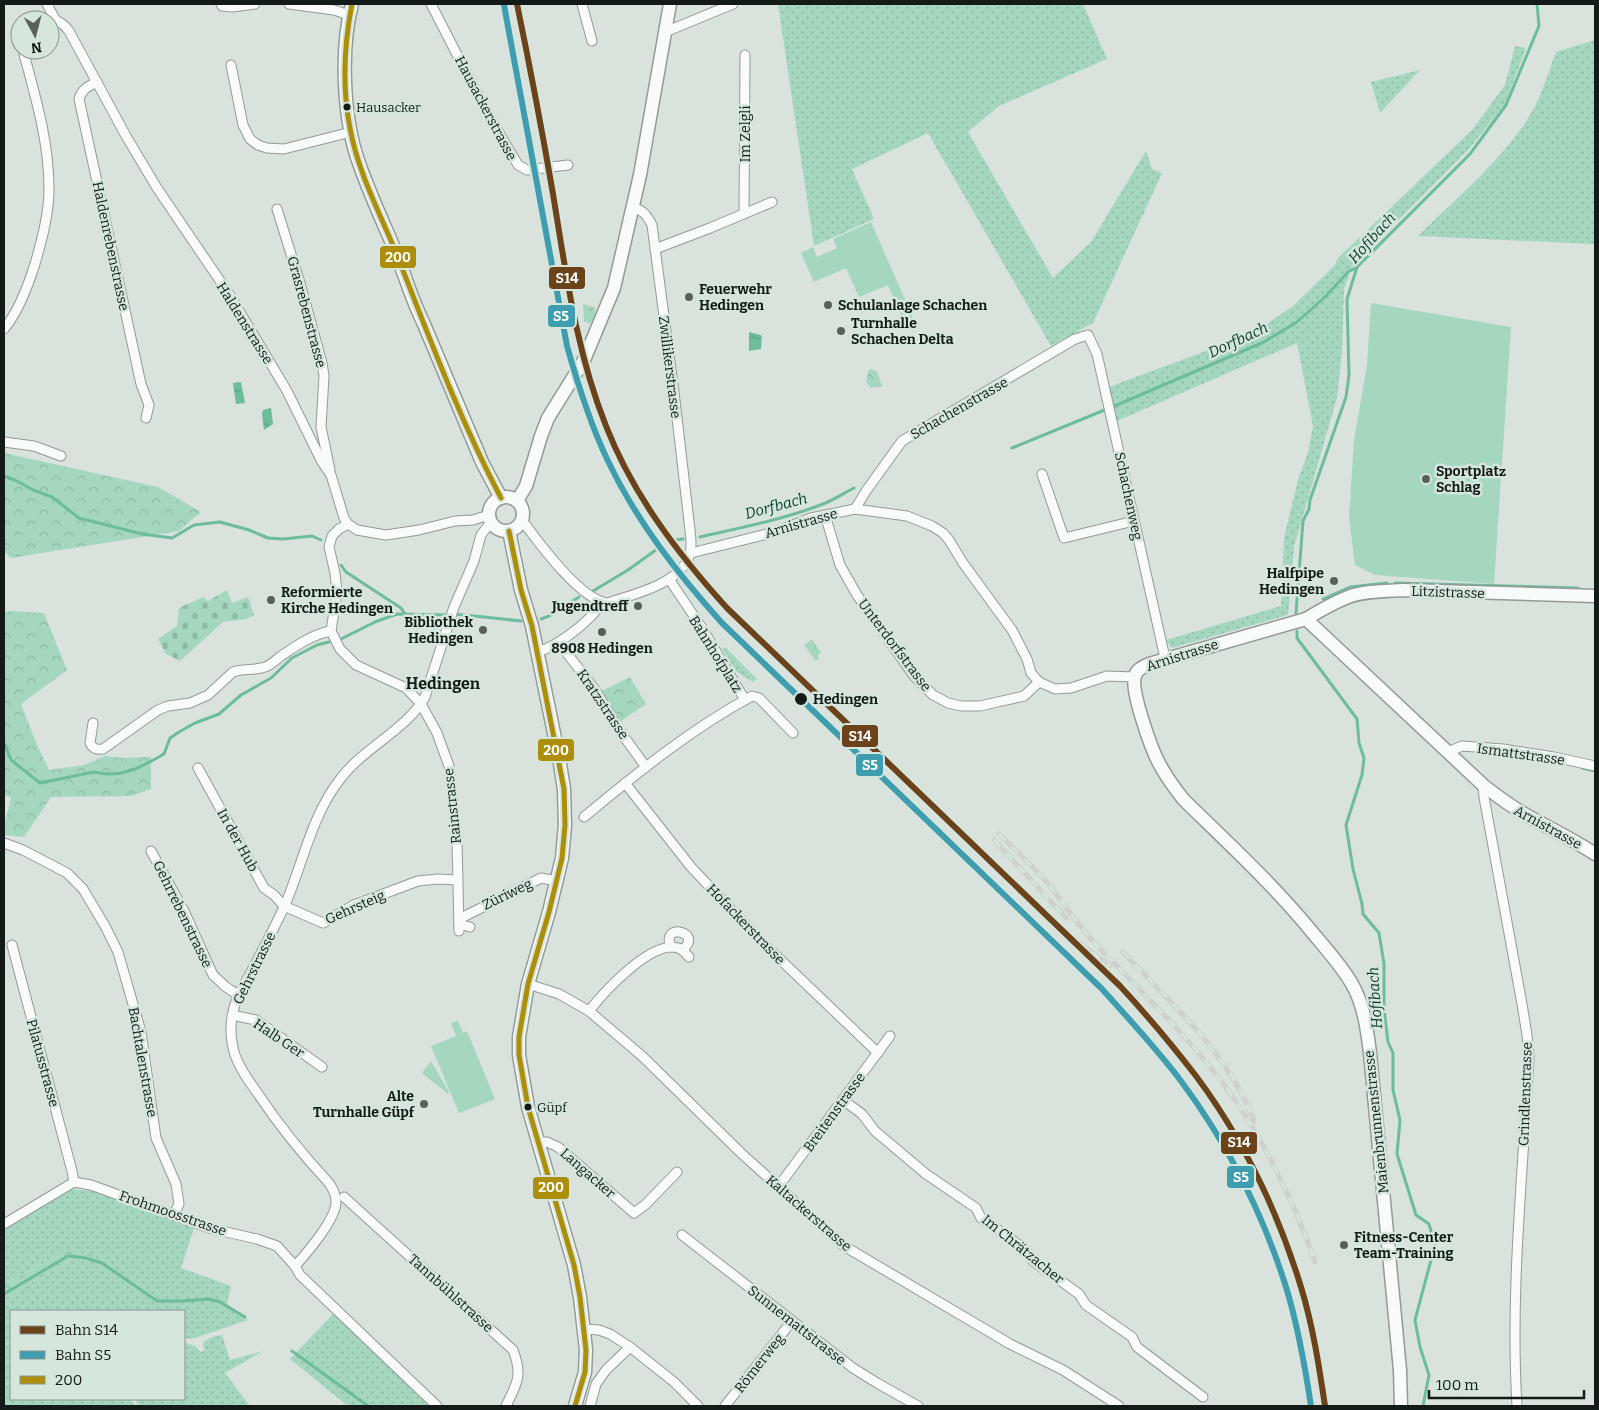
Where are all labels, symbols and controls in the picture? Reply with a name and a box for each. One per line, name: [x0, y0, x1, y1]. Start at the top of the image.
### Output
north arrow: [10, 10, 60, 60]
text: N: [30, 38, 43, 57]
street label: Hausackerstrasse: [451, 53, 520, 163]
place label: Hausacker: [356, 100, 421, 115]
marker: Hausacker: [342, 102, 352, 112]
street label: Im Zelgli: [737, 105, 754, 163]
street label: Haldenrebenstrasse: [88, 180, 133, 312]
water label: Hofibach: [1345, 209, 1399, 267]
line badge: 200: [379, 245, 417, 269]
text: 200: [385, 249, 411, 266]
street label: Grasrebenstrasse: [283, 254, 330, 370]
line badge: S14: [548, 266, 586, 290]
text: S14: [556, 270, 579, 287]
street label: Haldenstrasse: [213, 279, 277, 367]
place label: Feuerwehr Hedingen: [699, 281, 772, 314]
marker: Feuerwehr Hedingen: [683, 291, 695, 303]
place label: Schulanlage Schachen: [838, 297, 987, 314]
marker: Schulanlage Schachen: [822, 299, 834, 311]
line badge: S5: [547, 304, 576, 328]
text: S5: [553, 308, 569, 325]
street label: Zwillikerstrasse: [655, 315, 684, 419]
place label: Turnhalle Schachen Delta: [851, 315, 954, 348]
water label: Dorfbach: [1205, 318, 1271, 362]
marker: Turnhalle Schachen Delta: [835, 325, 847, 337]
street label: Schachenstrasse: [907, 374, 1011, 443]
street label: Schachenweg: [1111, 450, 1146, 542]
place label: Sportplatz Schlag: [1436, 463, 1506, 496]
marker: Sportplatz Schlag: [1420, 473, 1432, 485]
water label: Dorfbach: [743, 489, 809, 523]
street label: Arnistrasse: [763, 505, 839, 542]
place label: Halfpipe Hedingen: [1259, 565, 1324, 598]
marker: Halfpipe Hedingen: [1328, 575, 1340, 587]
street label: Litzistrasse: [1411, 583, 1485, 602]
place label: Reformierte Kirche Hedingen: [281, 584, 393, 617]
marker: Reformierte Kirche Hedingen: [265, 594, 277, 606]
street label: Unterdorfstrasse: [854, 596, 935, 695]
place label: Jugendtreff: [551, 598, 629, 615]
marker: Jugendtreff: [632, 600, 644, 612]
street label: Bahnhofplatz: [685, 613, 746, 696]
place label: Bibliothek Hedingen: [404, 614, 474, 647]
marker: Bibliothek Hedingen: [477, 624, 489, 636]
marker: 8908 Hedingen: [596, 626, 608, 638]
street label: Arnistrasse: [1144, 636, 1220, 675]
place label: 8908 Hedingen: [551, 640, 653, 657]
street label: Kratzstrasse: [573, 666, 632, 743]
district label: Hedingen: [406, 674, 481, 693]
marker: Hedingen: [793, 691, 809, 707]
place label: Hedingen: [813, 691, 878, 708]
line badge: S14: [841, 724, 879, 748]
text: S14: [849, 728, 872, 745]
line badge: 200: [537, 738, 575, 762]
street label: Ismattstrasse: [1476, 740, 1566, 769]
text: 200: [543, 742, 569, 759]
line badge: S5: [855, 753, 884, 777]
text: S5: [862, 757, 878, 774]
street label: Rainstrasse: [440, 767, 465, 845]
street label: Arnistrasse: [1511, 802, 1585, 853]
street label: In der Hub: [213, 806, 262, 875]
street label: Gehrrebenstrasse: [149, 858, 216, 971]
street label: Züriweg: [480, 875, 535, 914]
street label: Hofackerstrasse: [703, 880, 788, 968]
street label: Gehrsteig: [323, 887, 388, 928]
street label: Gehrstrasse: [230, 929, 279, 1007]
water label: Hofibach: [1364, 966, 1386, 1029]
street label: Bachtalenstrasse: [124, 1006, 161, 1118]
street label: Halb Ger: [250, 1015, 307, 1062]
street label: Pilatusstrasse: [23, 1017, 62, 1109]
street label: Grindlenstrasse: [1515, 1042, 1536, 1147]
street label: Maienbrunnenstrasse: [1361, 1049, 1392, 1194]
street label: Breitenstrasse: [800, 1069, 869, 1155]
place label: Alte Turnhalle Güpf: [313, 1088, 415, 1121]
marker: Alte Turnhalle Güpf: [418, 1098, 430, 1110]
place label: Güpf: [537, 1100, 568, 1115]
marker: Güpf: [523, 1102, 533, 1112]
line badge: S14: [1220, 1131, 1258, 1155]
text: S14: [1228, 1134, 1251, 1151]
street label: Langacker: [557, 1145, 619, 1202]
line badge: S5: [1226, 1165, 1255, 1189]
text: S5: [1233, 1169, 1249, 1186]
street label: Kaltackerstrasse: [762, 1172, 855, 1255]
line badge: 200: [532, 1176, 570, 1200]
text: 200: [538, 1179, 564, 1196]
street label: Frohmoosstrasse: [117, 1187, 229, 1240]
street label: Im Chrätzacher: [978, 1211, 1067, 1288]
place label: Fitness-Center Team-Training: [1354, 1229, 1454, 1262]
marker: Fitness-Center Team-Training: [1338, 1239, 1350, 1251]
street label: Tannbühlstrasse: [405, 1251, 497, 1336]
street label: Sunnemattstrasse: [744, 1282, 849, 1369]
legend: [10, 1310, 185, 1400]
text: Bahn S14: [55, 1321, 118, 1339]
street label: Römerweg: [731, 1330, 788, 1396]
text: Bahn S5: [55, 1346, 111, 1364]
scale bar: [1429, 1368, 1584, 1400]
text: 200: [55, 1371, 82, 1389]
text: 100 m: [1436, 1376, 1479, 1394]

